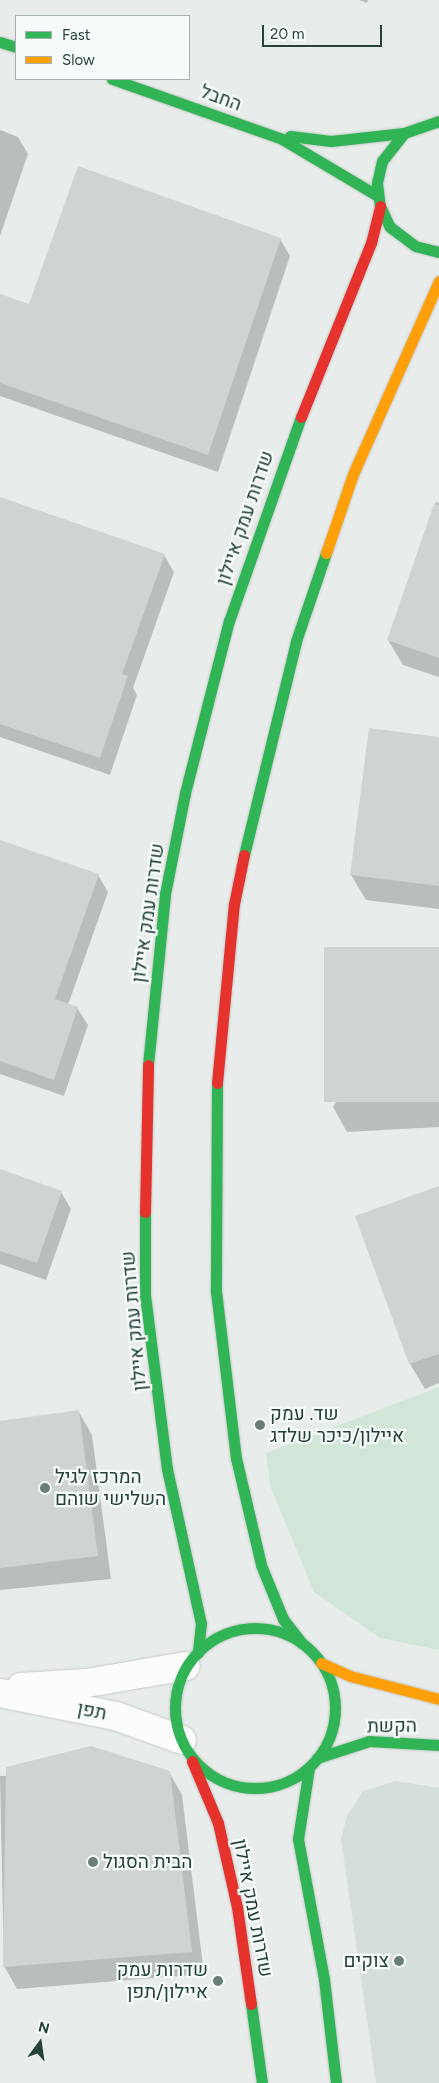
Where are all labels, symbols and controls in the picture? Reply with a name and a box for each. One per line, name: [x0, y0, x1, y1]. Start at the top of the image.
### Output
legend: [15, 15, 190, 80]
scale bar: [264, 15, 384, 47]
text: 20 m: [270, 25, 304, 43]
text: Fast: [62, 26, 90, 44]
text: Slow: [62, 51, 95, 69]
street label: החבל: [197, 80, 245, 116]
street label: שדרות עמק איילון: [211, 448, 279, 588]
street label: שדרות עמק איילון: [127, 842, 169, 984]
street label: שדרות עמק איילון: [117, 1250, 151, 1392]
place label: שד. עמק איילון/כיכר שלדג: [270, 1403, 404, 1447]
marker: שד. עמק איילון/כיכר שלדג: [254, 1419, 266, 1431]
place label: המרכז לגיל השלישי שוהם: [55, 1466, 166, 1510]
marker: המרכז לגיל השלישי שוהם: [39, 1482, 51, 1494]
street label: תפן: [75, 1697, 109, 1725]
street label: הקשת: [367, 1714, 417, 1738]
street label: שדרות עמק איילון: [228, 1837, 278, 1979]
place label: הבית הסגול: [103, 1851, 192, 1873]
marker: הבית הסגול: [87, 1856, 99, 1868]
place label: צוקים: [343, 1950, 389, 1972]
marker: צוקים: [393, 1955, 405, 1967]
place label: שדרות עמק איילון/תפן: [117, 1959, 208, 2003]
marker: שדרות עמק איילון/תפן: [212, 1975, 224, 1987]
north arrow: [15, 2018, 65, 2068]
text: N: [36, 2018, 51, 2038]

